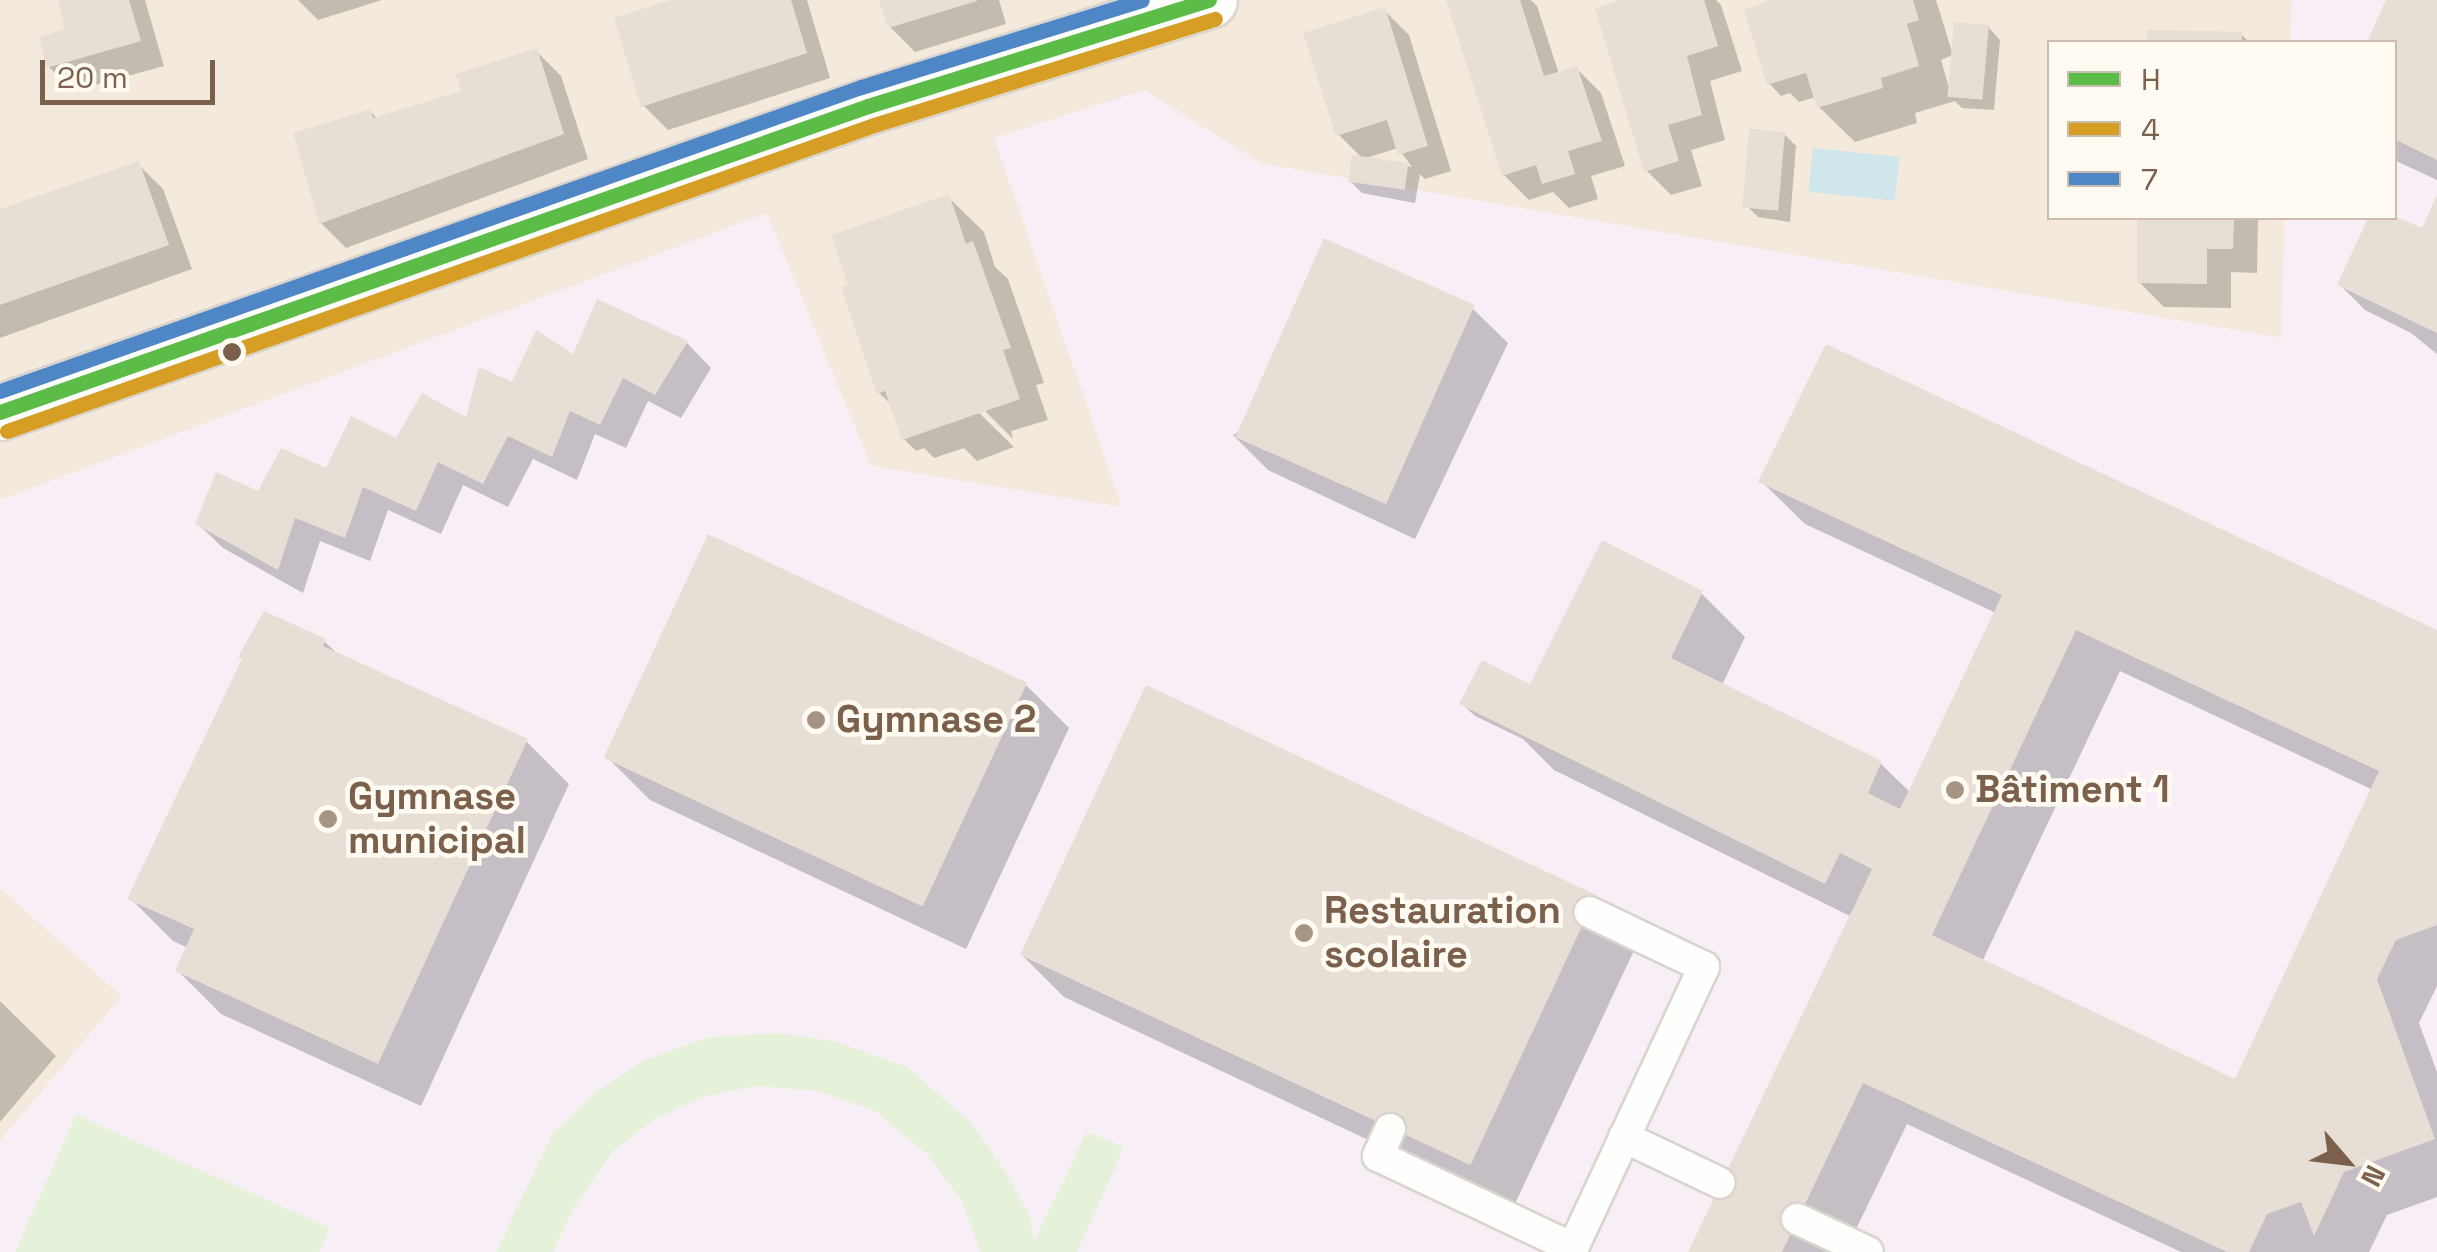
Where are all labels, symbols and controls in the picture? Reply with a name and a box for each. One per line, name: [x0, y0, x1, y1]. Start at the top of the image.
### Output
scale bar: [45, 40, 220, 102]
legend: [2047, 40, 2397, 220]
text: 20 m: [57, 58, 128, 97]
text: H: [2141, 60, 2161, 99]
text: 4: [2141, 110, 2160, 149]
text: 7: [2141, 160, 2158, 199]
unlabelled marker: [222, 342, 242, 362]
place label: Gymnase 2: [836, 697, 1036, 743]
marker: Gymnase 2: [805, 709, 827, 731]
place label: Bâtiment 1: [1975, 767, 2170, 813]
place label: Gymnase municipal: [348, 774, 526, 864]
marker: Bâtiment 1: [1944, 779, 1966, 801]
marker: Gymnase municipal: [317, 808, 339, 830]
place label: Restauration scolaire: [1324, 888, 1561, 978]
marker: Restauration scolaire: [1293, 922, 1315, 944]
north arrow: [2297, 1112, 2397, 1212]
text: N: [2353, 1159, 2394, 1193]

